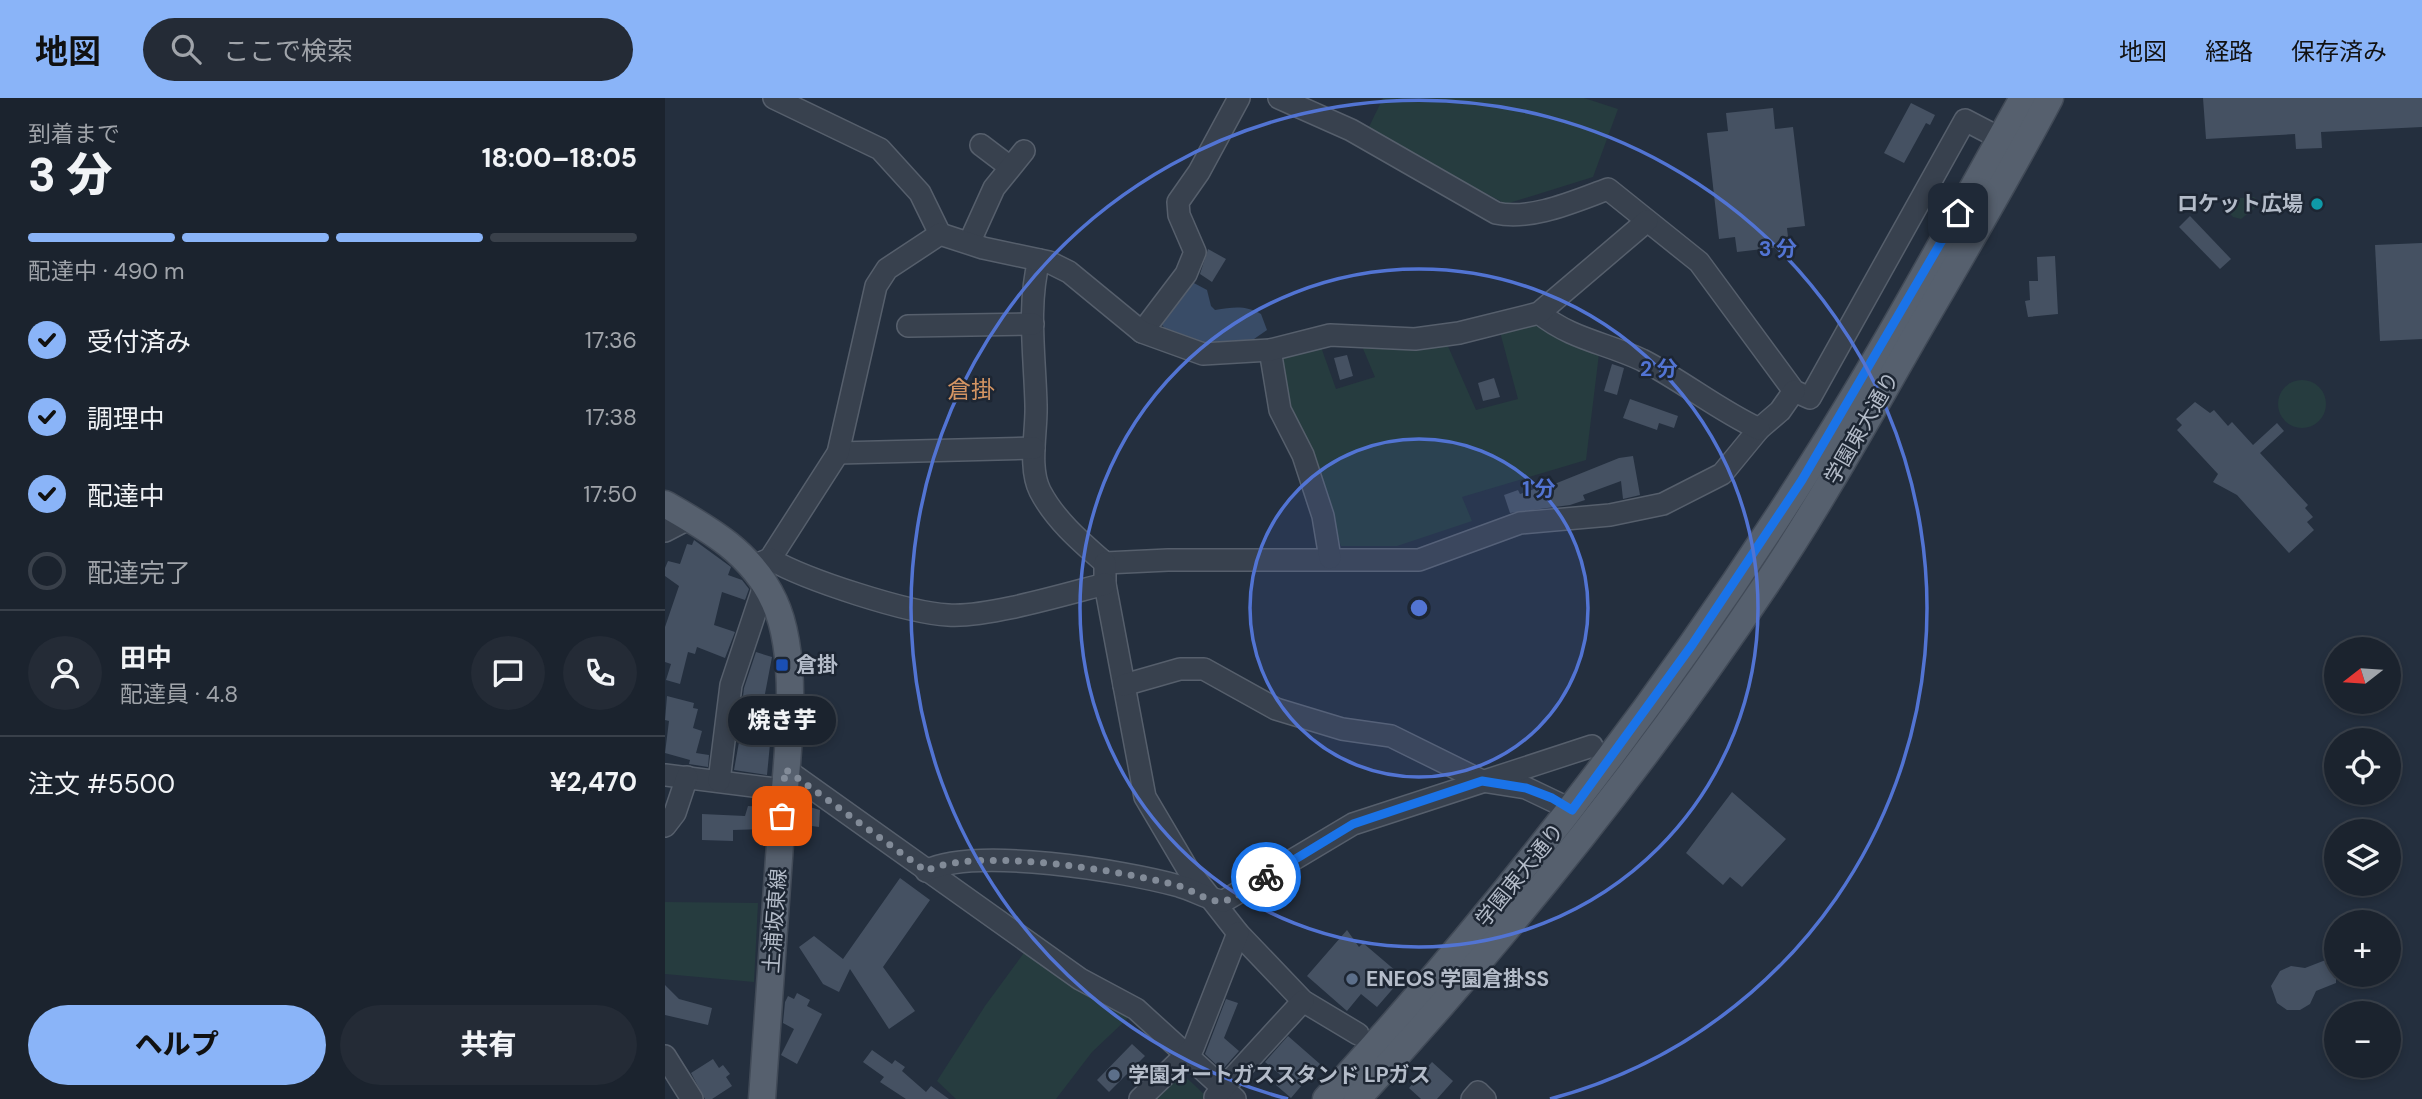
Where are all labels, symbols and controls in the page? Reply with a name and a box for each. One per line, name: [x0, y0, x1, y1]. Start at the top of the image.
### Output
search box: [143, 18, 633, 81]
text: 地図: [35, 30, 101, 73]
icon: search: [167, 30, 205, 68]
text: ここで検索: [223, 34, 353, 68]
text: 地図: [2119, 36, 2167, 67]
text: 経路: [2205, 36, 2253, 67]
text: 保存済み: [2291, 36, 2387, 67]
text: 到着まで: [28, 119, 120, 149]
text: 18:00–18:05: [482, 141, 637, 175]
text: 3 分: [28, 145, 112, 205]
pin: [1928, 183, 1988, 243]
place label: ロケット広場: [2177, 190, 2303, 218]
icon: home: [1939, 194, 1977, 232]
marker: ロケット広場: [2309, 196, 2325, 212]
text: 3 分: [1759, 235, 1797, 263]
text: 配達中 · 490 m: [28, 256, 185, 286]
icon: check: [28, 321, 66, 359]
text: 受付済み: [87, 325, 191, 359]
text: 17:36: [585, 325, 637, 355]
text: 2 分: [1640, 355, 1678, 383]
street label: 学園東大通り: [1818, 366, 1906, 490]
district label: 倉掛: [947, 374, 995, 405]
icon: check: [28, 398, 66, 436]
text: 調理中: [87, 402, 165, 436]
text: 17:38: [585, 402, 637, 432]
icon: check: [28, 475, 66, 513]
text: 1 分: [1522, 475, 1556, 503]
text: 配達中: [87, 479, 165, 513]
text: 17:50: [583, 479, 637, 509]
text: 配達完了: [87, 556, 191, 590]
centre of rings: [1407, 596, 1431, 620]
button: person: [28, 636, 102, 710]
button: chat: [471, 636, 545, 710]
button: phone: [563, 636, 637, 710]
north arrow: [2324, 637, 2401, 714]
map controls: [2324, 637, 2401, 1078]
text: 田中: [120, 641, 172, 675]
place label: 倉掛: [796, 651, 838, 679]
marker: 倉掛: [774, 657, 790, 673]
text: 配達員 · 4.8: [120, 679, 238, 709]
callout: 焼き芋: [728, 697, 836, 746]
text: 焼き芋: [748, 705, 817, 735]
button: locate: [2324, 728, 2401, 805]
text: ¥2,470: [550, 765, 637, 799]
text: 注文 #5500: [28, 767, 175, 801]
pin: [752, 786, 812, 846]
icon: bag: [763, 797, 801, 835]
street label: 学園東大通り: [1469, 817, 1571, 933]
button: layers: [2324, 819, 2401, 896]
courier: [1231, 842, 1301, 912]
icon: bike: [1247, 858, 1285, 896]
street label: 土浦坂東線: [757, 868, 793, 974]
button: +: [2324, 910, 2401, 987]
place label: ENEOS 学園倉掛SS: [1366, 965, 1549, 993]
marker: ENEOS 学園倉掛SS: [1344, 971, 1360, 987]
button: −: [2324, 1001, 2401, 1078]
button: ヘルプ: [28, 1005, 326, 1085]
button: 共有: [340, 1005, 637, 1085]
place label: 学園オートガススタンド LPガス: [1128, 1061, 1431, 1089]
marker: 学園オートガススタンド LPガス: [1106, 1067, 1122, 1083]

